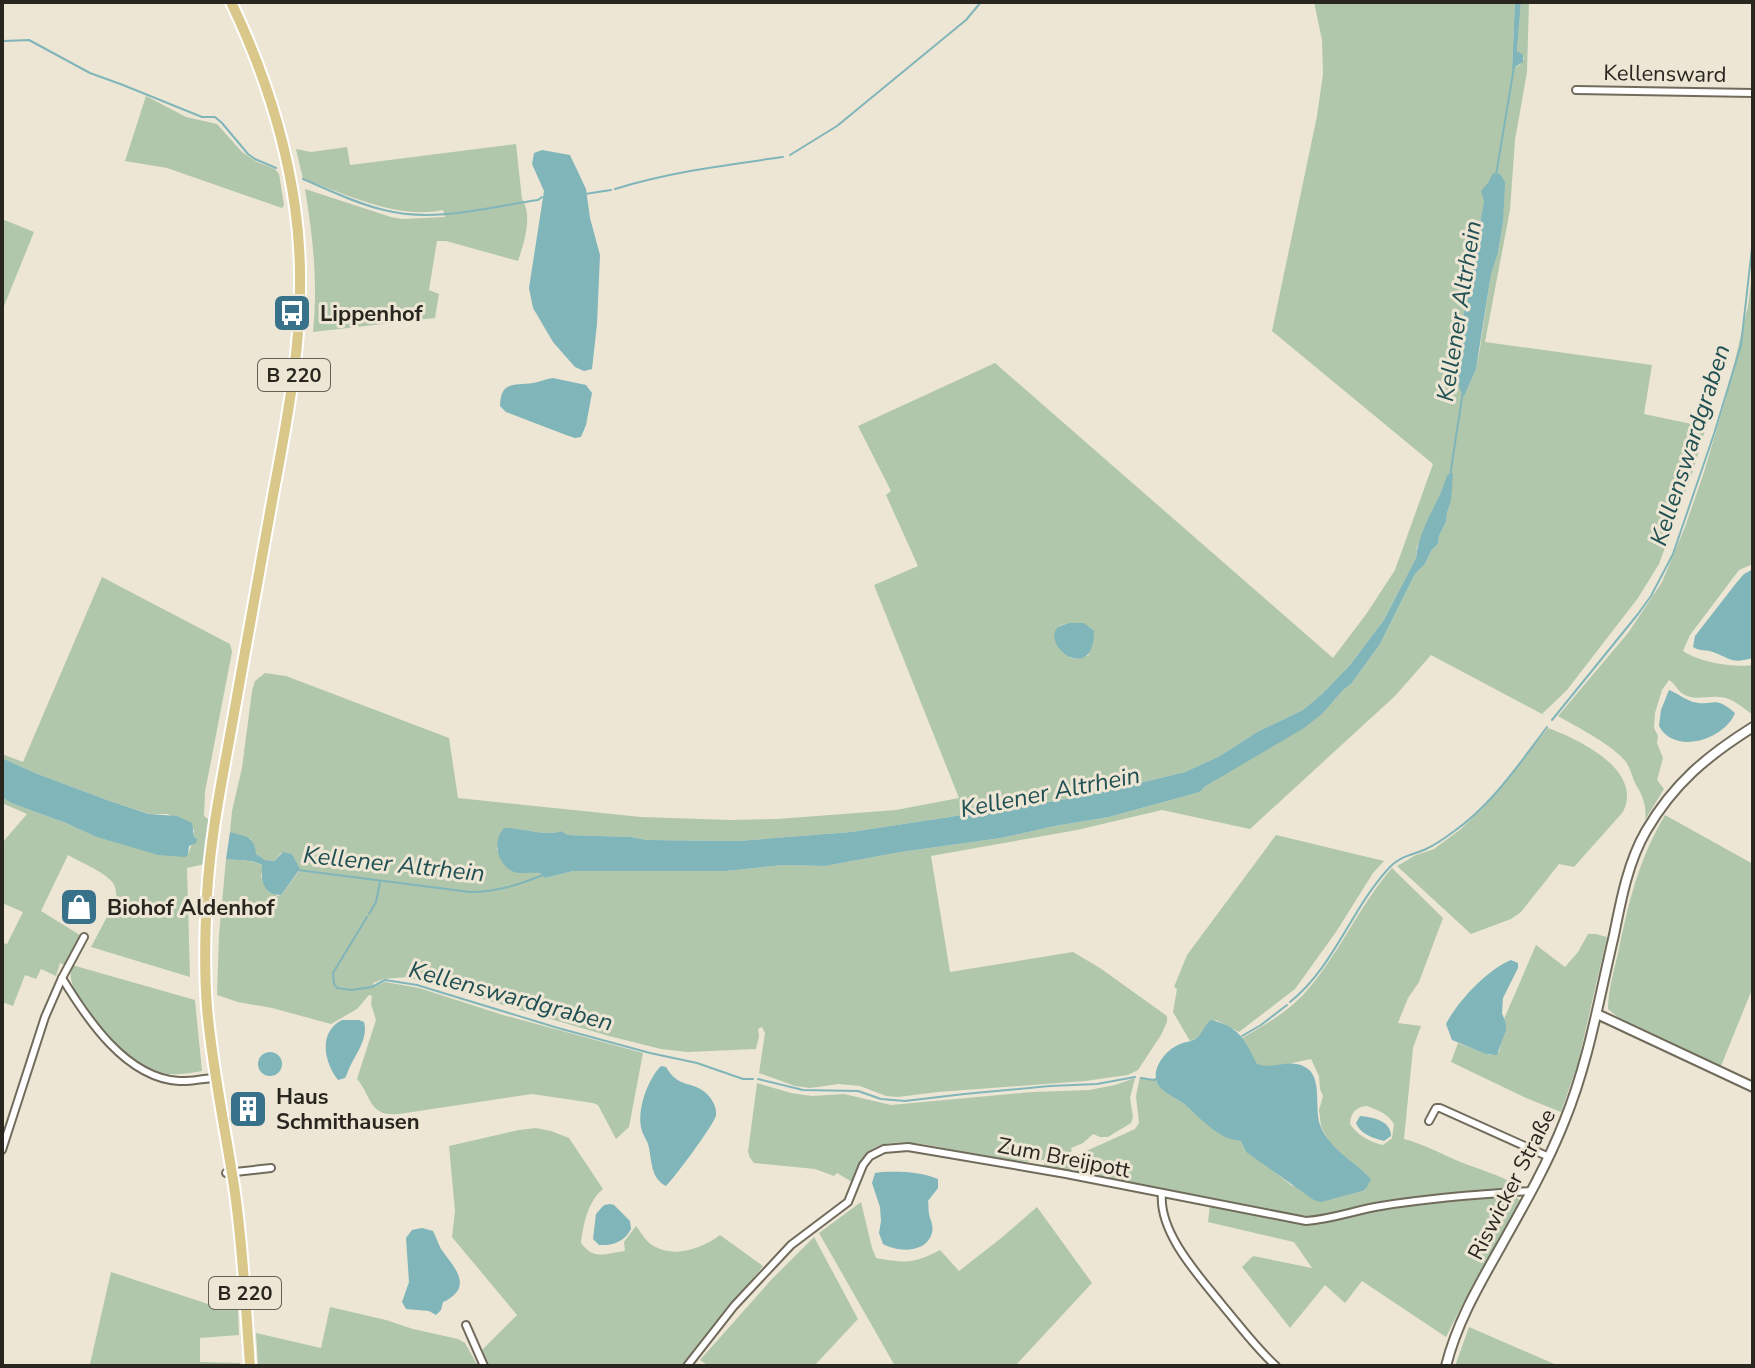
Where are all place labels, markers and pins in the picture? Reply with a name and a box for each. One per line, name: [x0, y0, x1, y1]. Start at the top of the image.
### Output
bus stop icon: Lippenhof: [271, 292, 313, 334]
place label: Lippenhof: [320, 299, 424, 329]
shop icon: Biohof Aldenhof: [58, 886, 100, 928]
place label: Biohof Aldenhof: [107, 893, 276, 923]
place label: Haus Schmithausen: [276, 1082, 420, 1137]
building icon: Haus Schmithausen: [227, 1088, 269, 1130]

